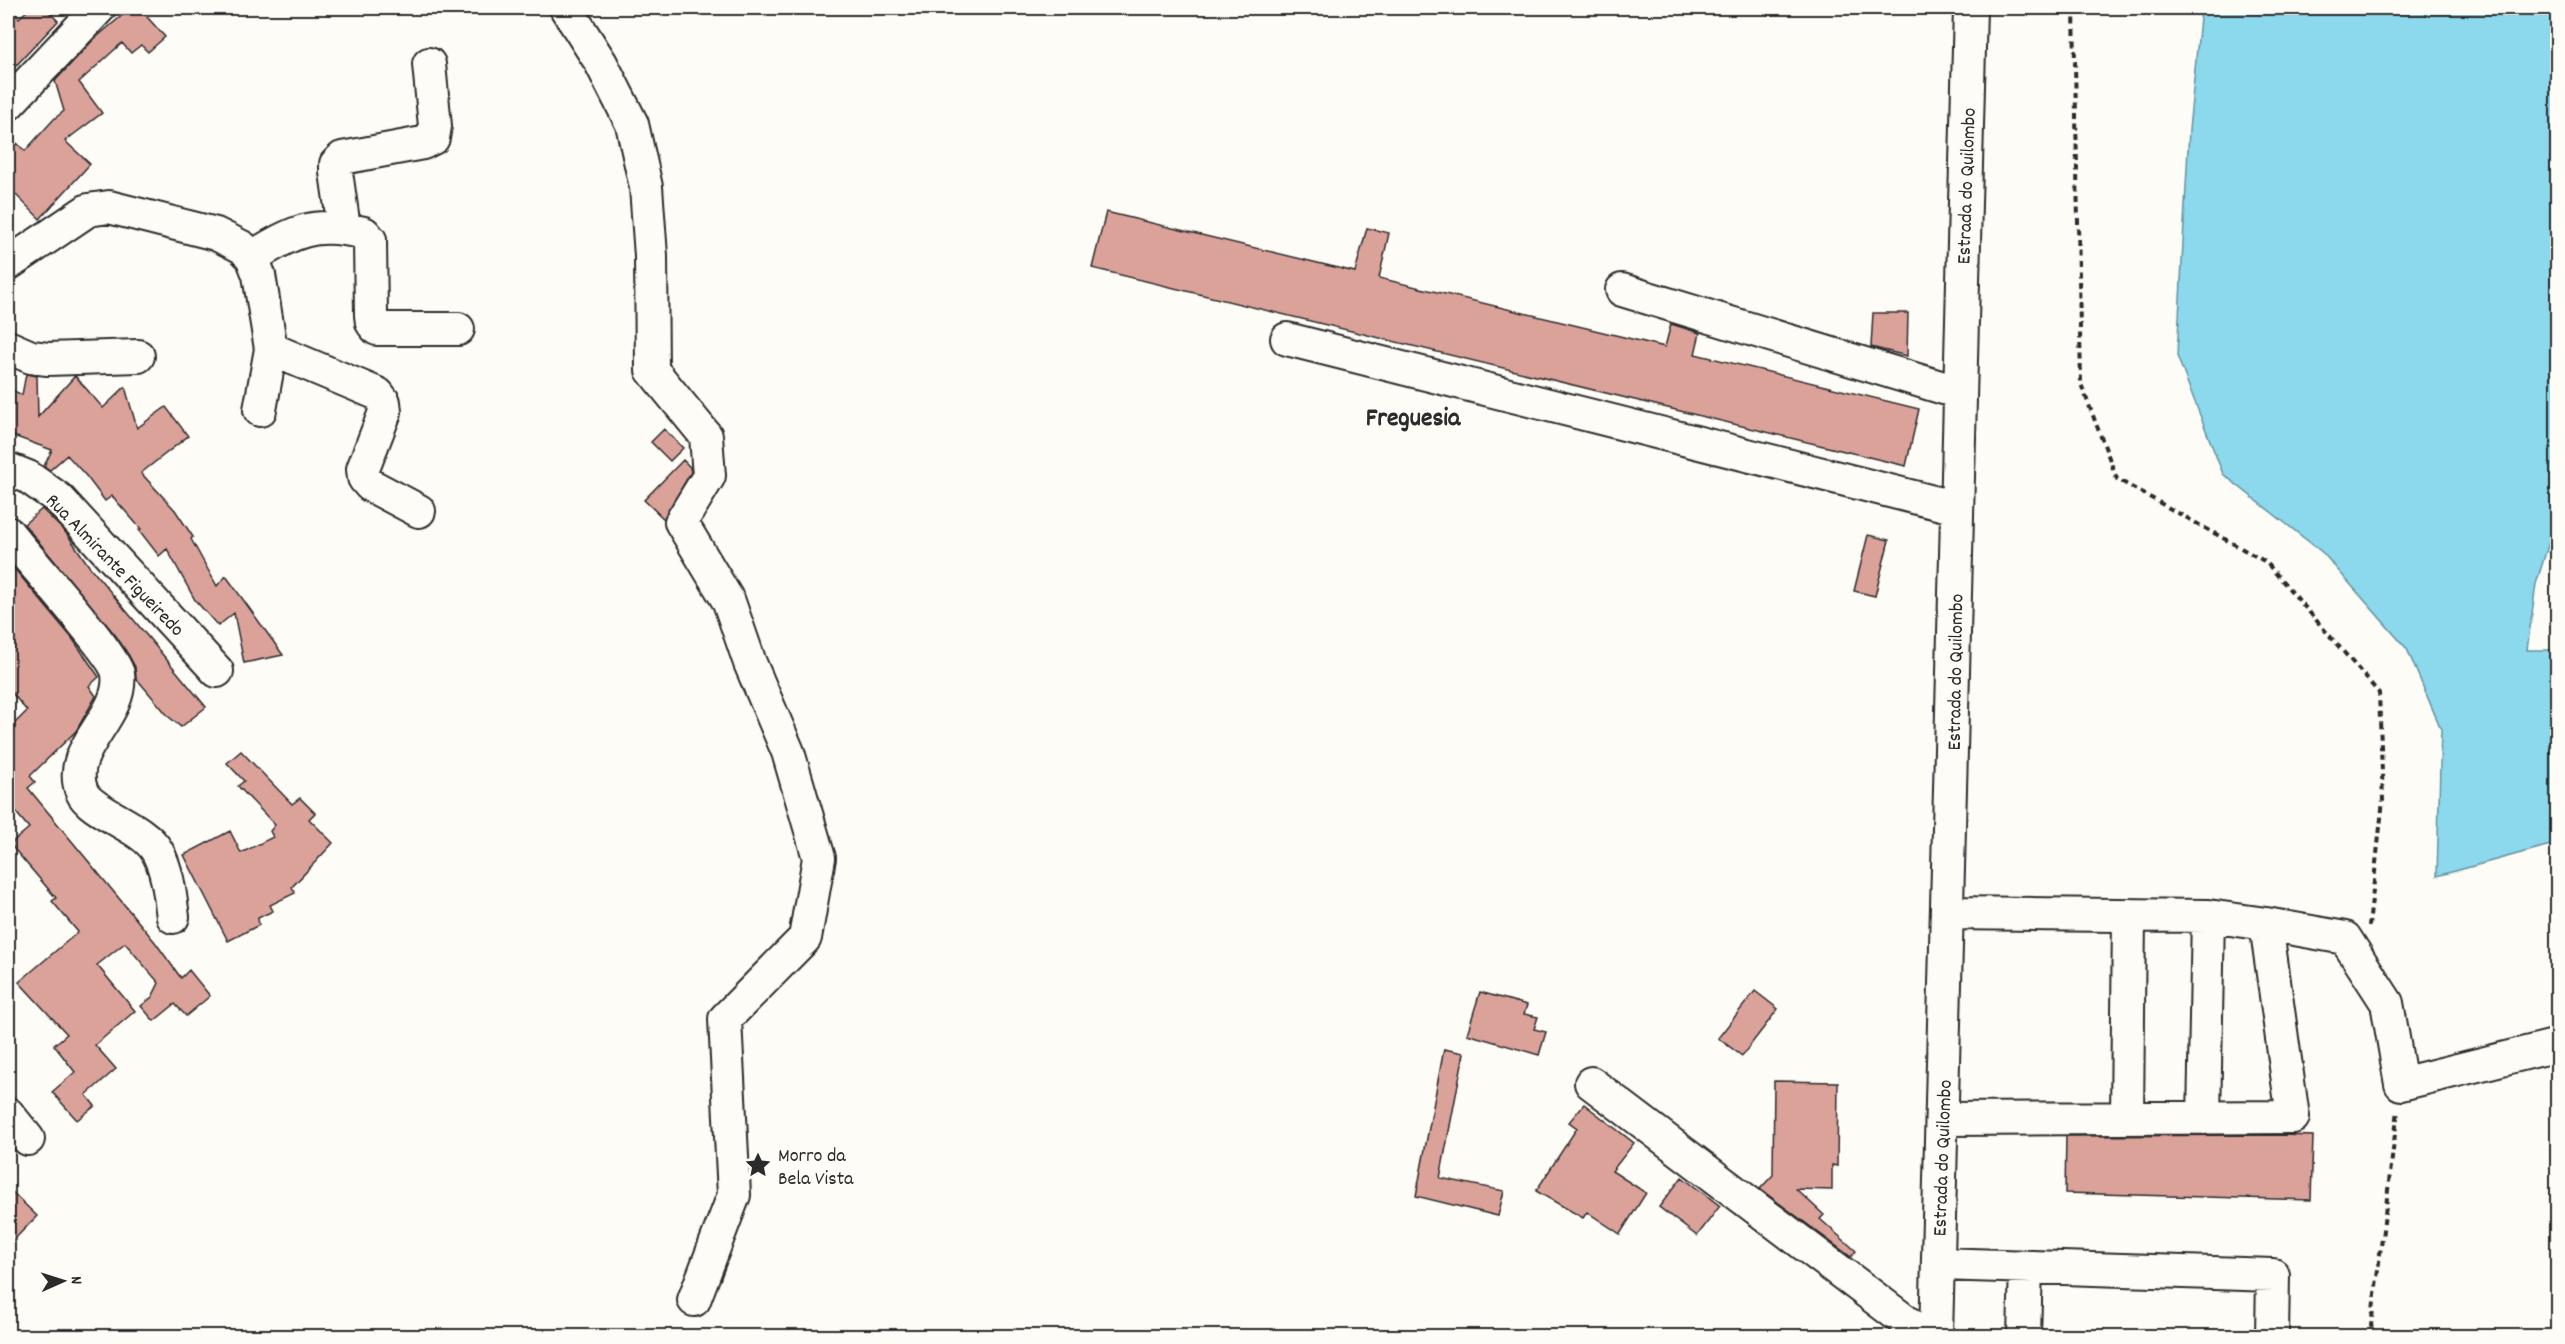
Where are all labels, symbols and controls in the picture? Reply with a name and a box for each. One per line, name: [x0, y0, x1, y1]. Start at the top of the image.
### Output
street label: Estrada do Quilombo: [1951, 107, 1985, 265]
district label: Freguesia: [1366, 401, 1461, 438]
street label: Rua Almirante Figueiredo: [38, 488, 190, 644]
street label: Estrada do Quilombo: [1942, 593, 1972, 751]
street label: Estrada do Quilombo: [1927, 1079, 1961, 1237]
place label: Morro da Bela Vista: [778, 1143, 854, 1194]
place icon: Morro da Bela Vista: [743, 1150, 773, 1180]
north arrow: [33, 1251, 93, 1311]
text: N: [64, 1276, 87, 1285]

